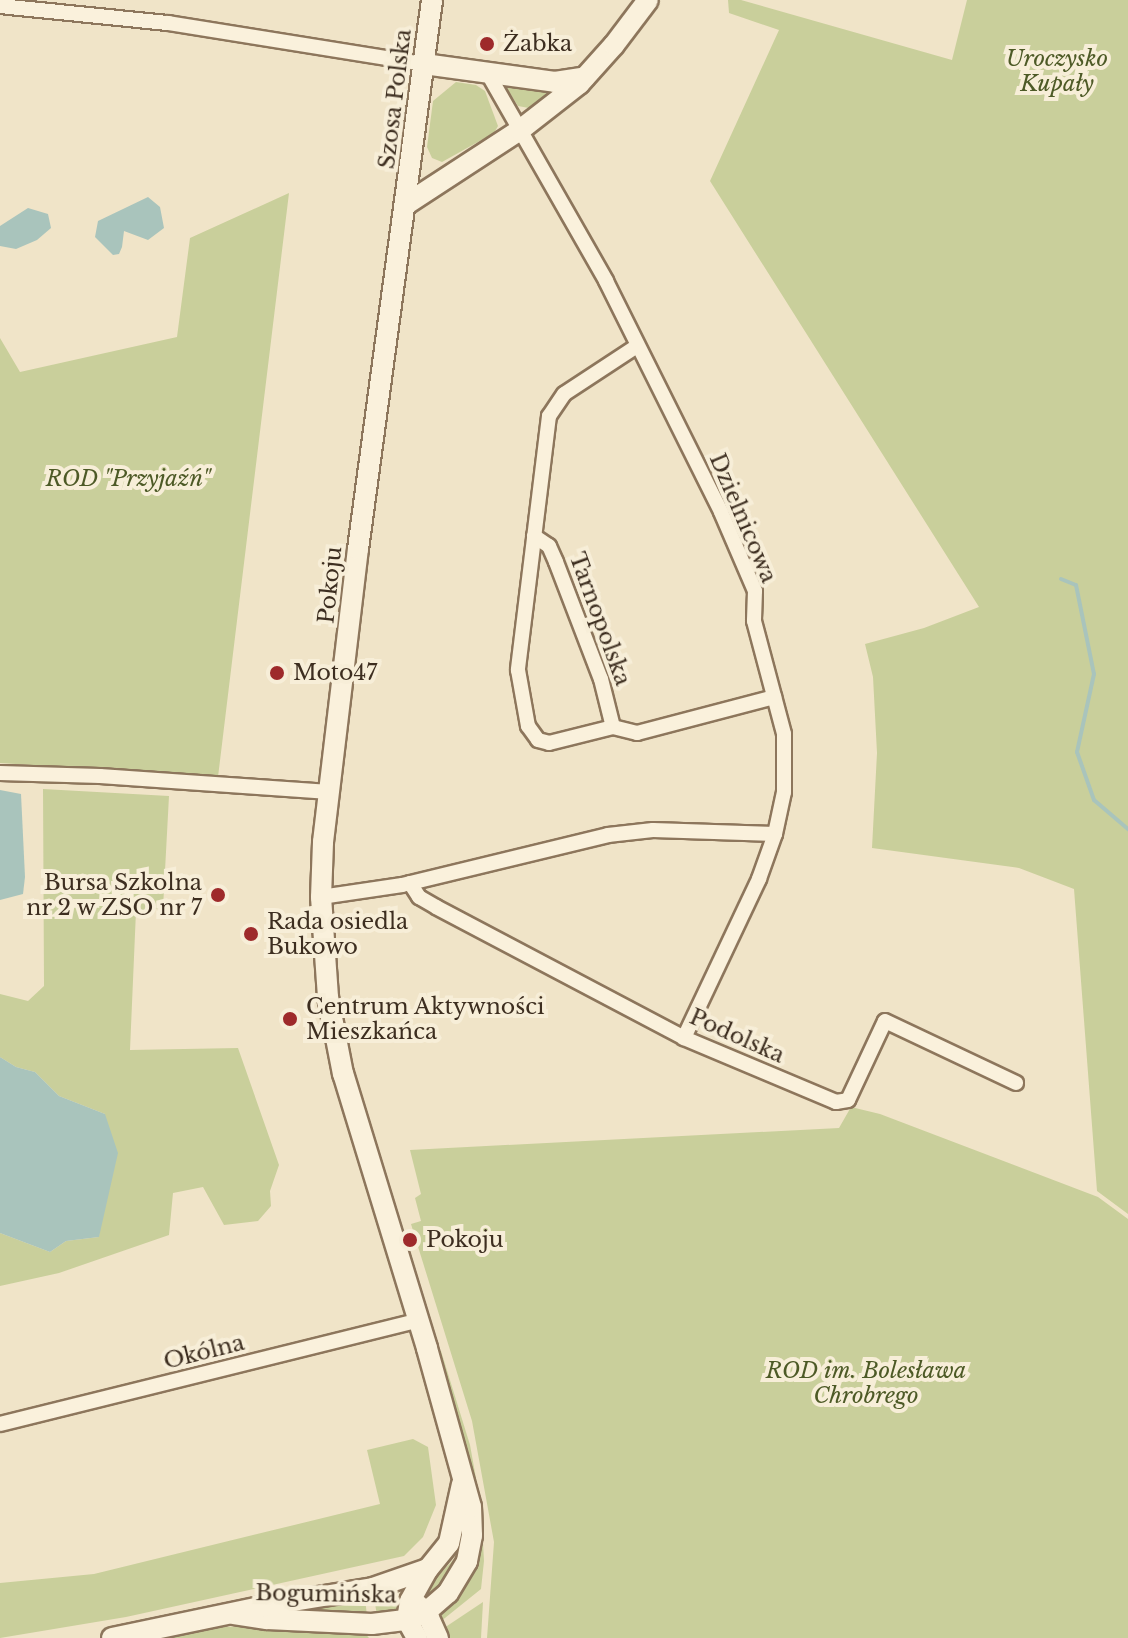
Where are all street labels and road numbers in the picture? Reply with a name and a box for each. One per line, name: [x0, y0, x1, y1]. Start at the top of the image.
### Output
street label: Szosa Polska: [373, 27, 417, 171]
street label: Dzielnicowa: [704, 449, 782, 587]
street label: Pokoju: [313, 545, 347, 625]
street label: Tarnopolska: [564, 549, 636, 689]
street label: Podolska: [686, 1003, 788, 1069]
street label: Okólna: [161, 1329, 247, 1375]
street label: Bogumińska: [255, 1580, 397, 1608]

